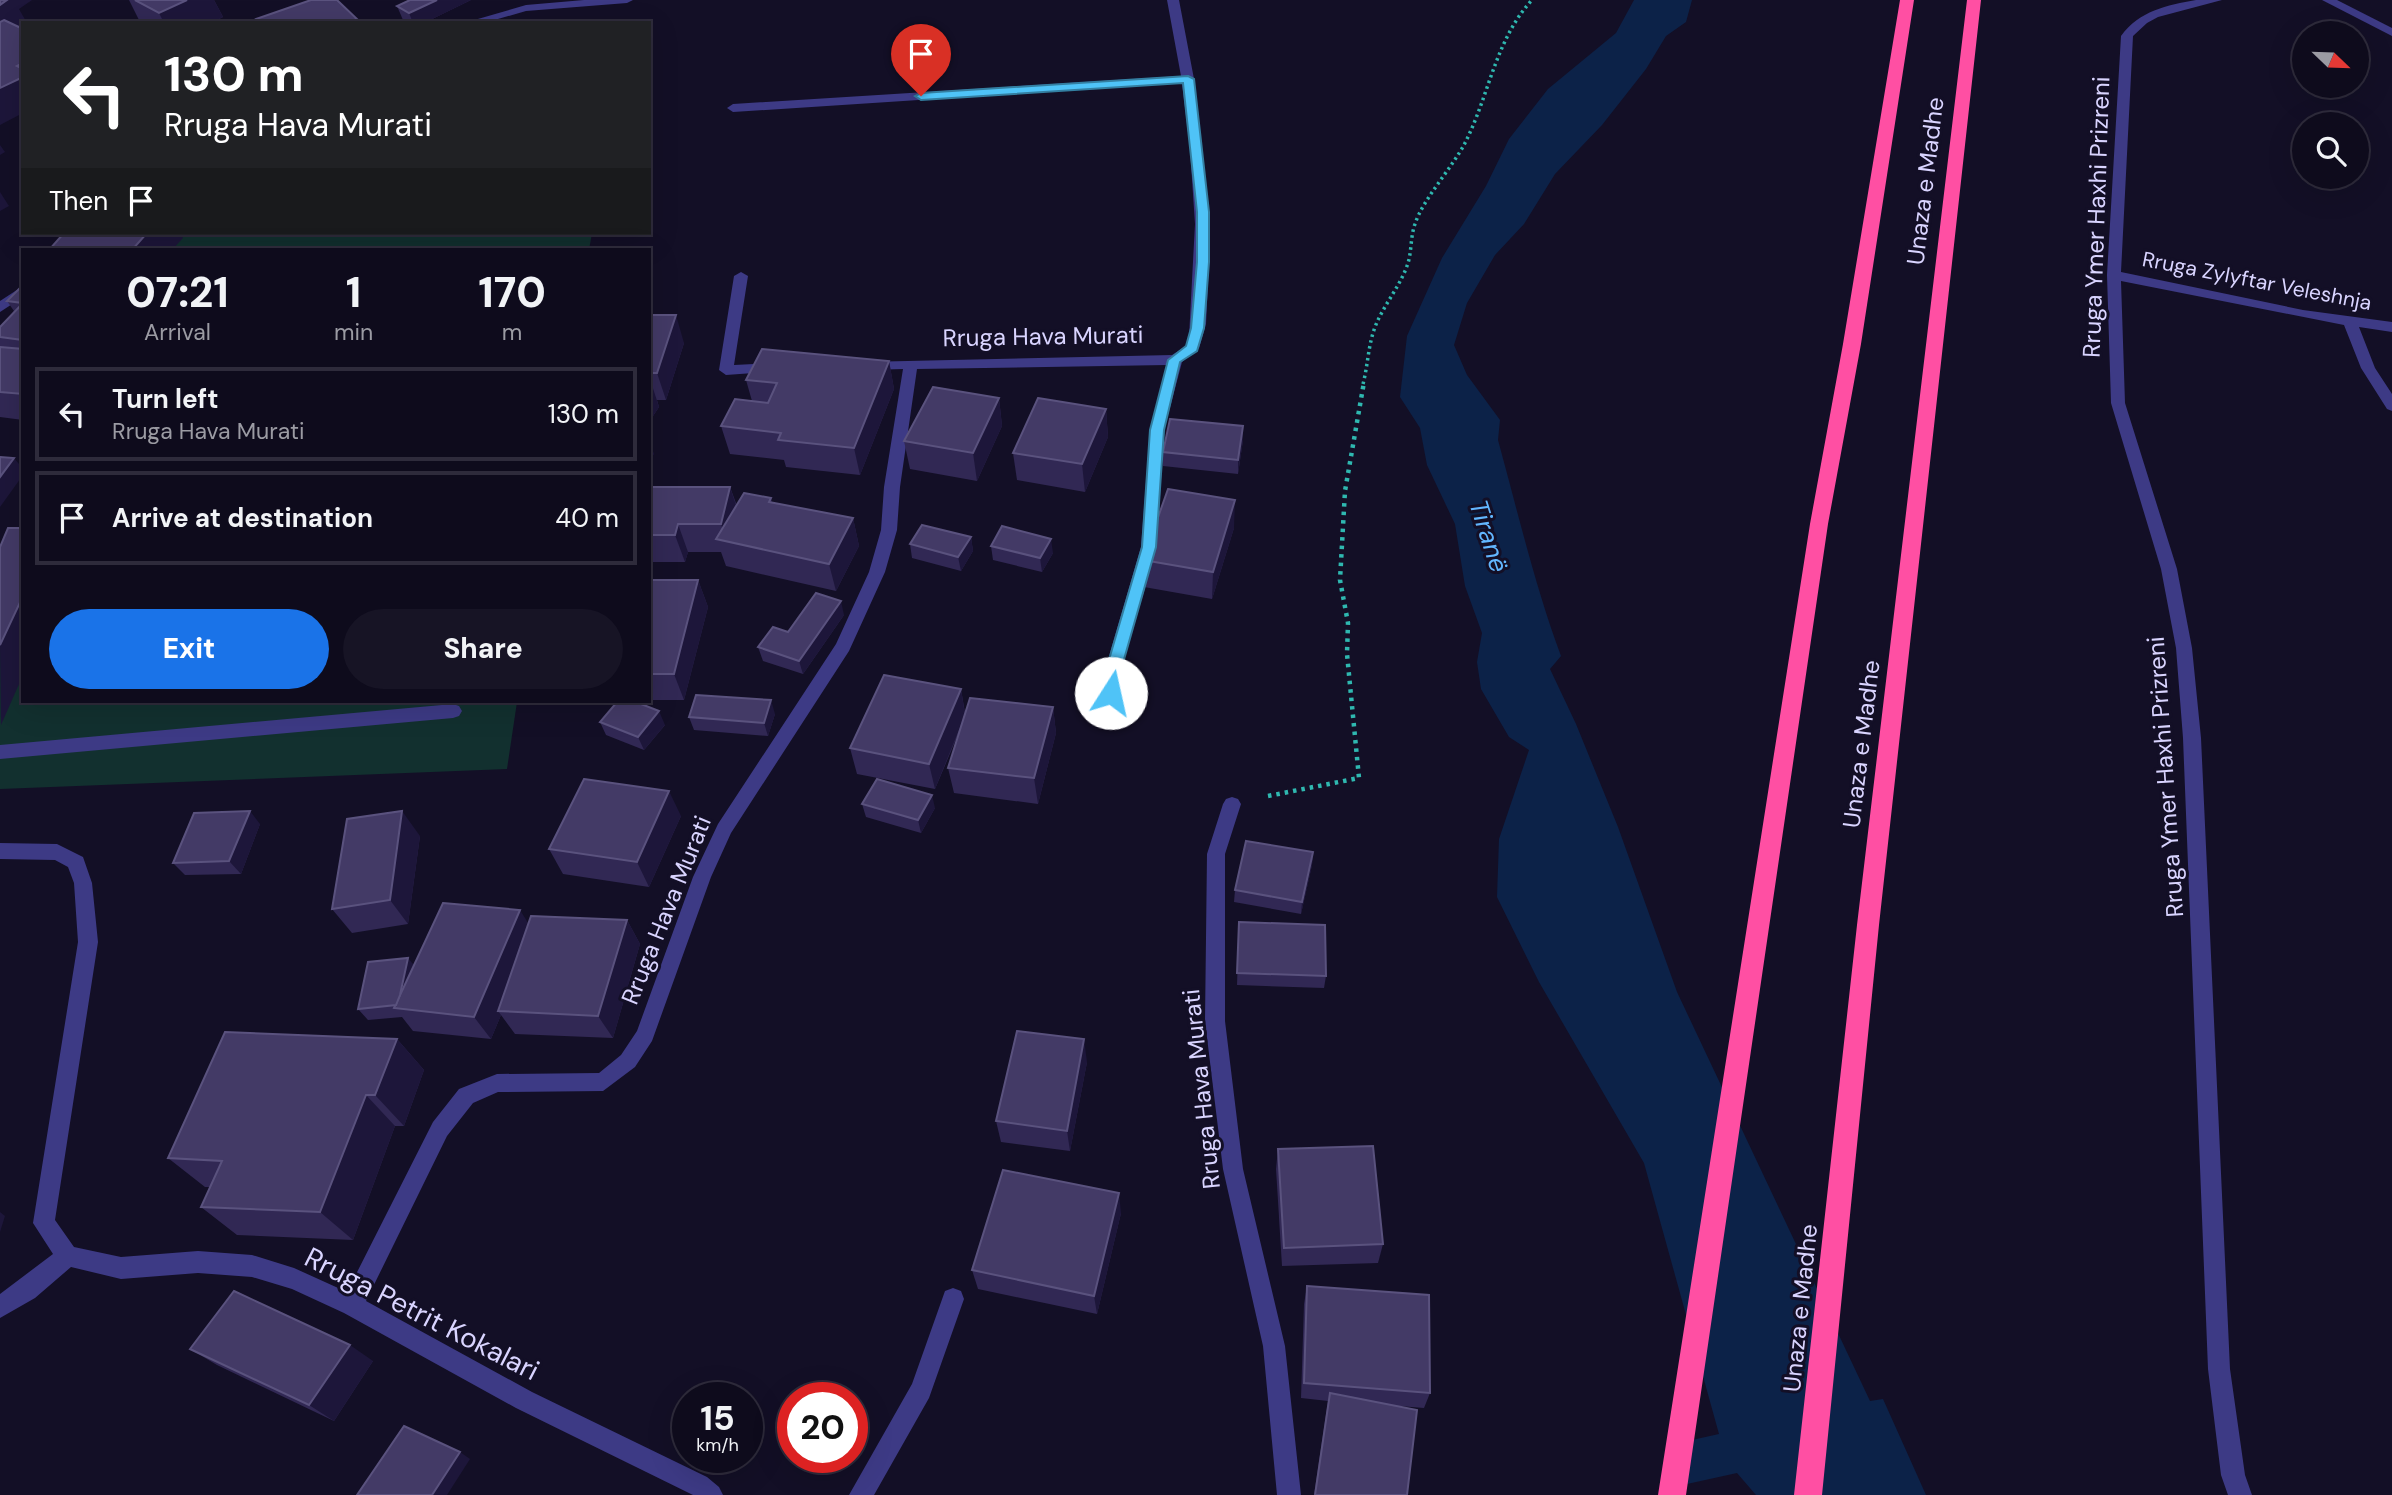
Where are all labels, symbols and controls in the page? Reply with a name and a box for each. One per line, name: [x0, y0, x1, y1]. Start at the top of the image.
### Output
north arrow: [2292, 21, 2370, 98]
map controls: [2292, 21, 2369, 189]
pin: [891, 24, 951, 96]
icon: arrive: [902, 35, 940, 73]
text: 130 m: [164, 42, 304, 106]
icon: left: [49, 49, 140, 140]
street label: Rruga Ymer Haxhi Prizreni: [2076, 76, 2116, 358]
street label: Unaza e Madhe: [1899, 95, 1951, 267]
text: Rruga Hava Murati: [164, 104, 432, 146]
button: search: [2292, 112, 2369, 189]
icon: arrive: [122, 182, 160, 220]
text: Then: [49, 184, 108, 218]
street label: Rruga Zylyftar Veleshnja: [2140, 245, 2374, 317]
text: 07:21: [126, 265, 229, 320]
text: 1: [346, 265, 361, 320]
text: 170: [478, 265, 546, 320]
text: Arrival: [144, 317, 211, 347]
text: min: [334, 317, 373, 347]
text: m: [502, 317, 522, 347]
street label: Rruga Hava Murati: [942, 319, 1144, 353]
text: Turn left: [112, 382, 219, 416]
icon: left: [53, 395, 91, 433]
text: 130 m: [548, 397, 619, 431]
text: Rruga Hava Murati: [112, 416, 305, 446]
water label: Tiranë: [1461, 495, 1517, 577]
icon: arrive: [53, 499, 91, 537]
text: Arrive at destination: [112, 501, 373, 535]
text: 40 m: [555, 501, 619, 535]
button: Exit: [49, 609, 329, 689]
button: Share: [343, 609, 623, 689]
street label: Rruga Ymer Haxhi Prizreni: [2140, 636, 2190, 918]
position arrow: [1074, 656, 1148, 730]
street label: Unaza e Madhe: [1835, 658, 1887, 830]
street label: Rruga Hava Murati: [614, 811, 718, 1009]
street label: Rruga Hava Murati: [1175, 988, 1227, 1190]
street label: Unaza e Madhe: [1776, 1222, 1824, 1394]
street label: Rruga Petrit Kokalari: [298, 1239, 546, 1389]
speed limit sign: 20: [777, 1382, 868, 1473]
text: 15: [700, 1395, 735, 1441]
text: km/h: [696, 1433, 739, 1457]

